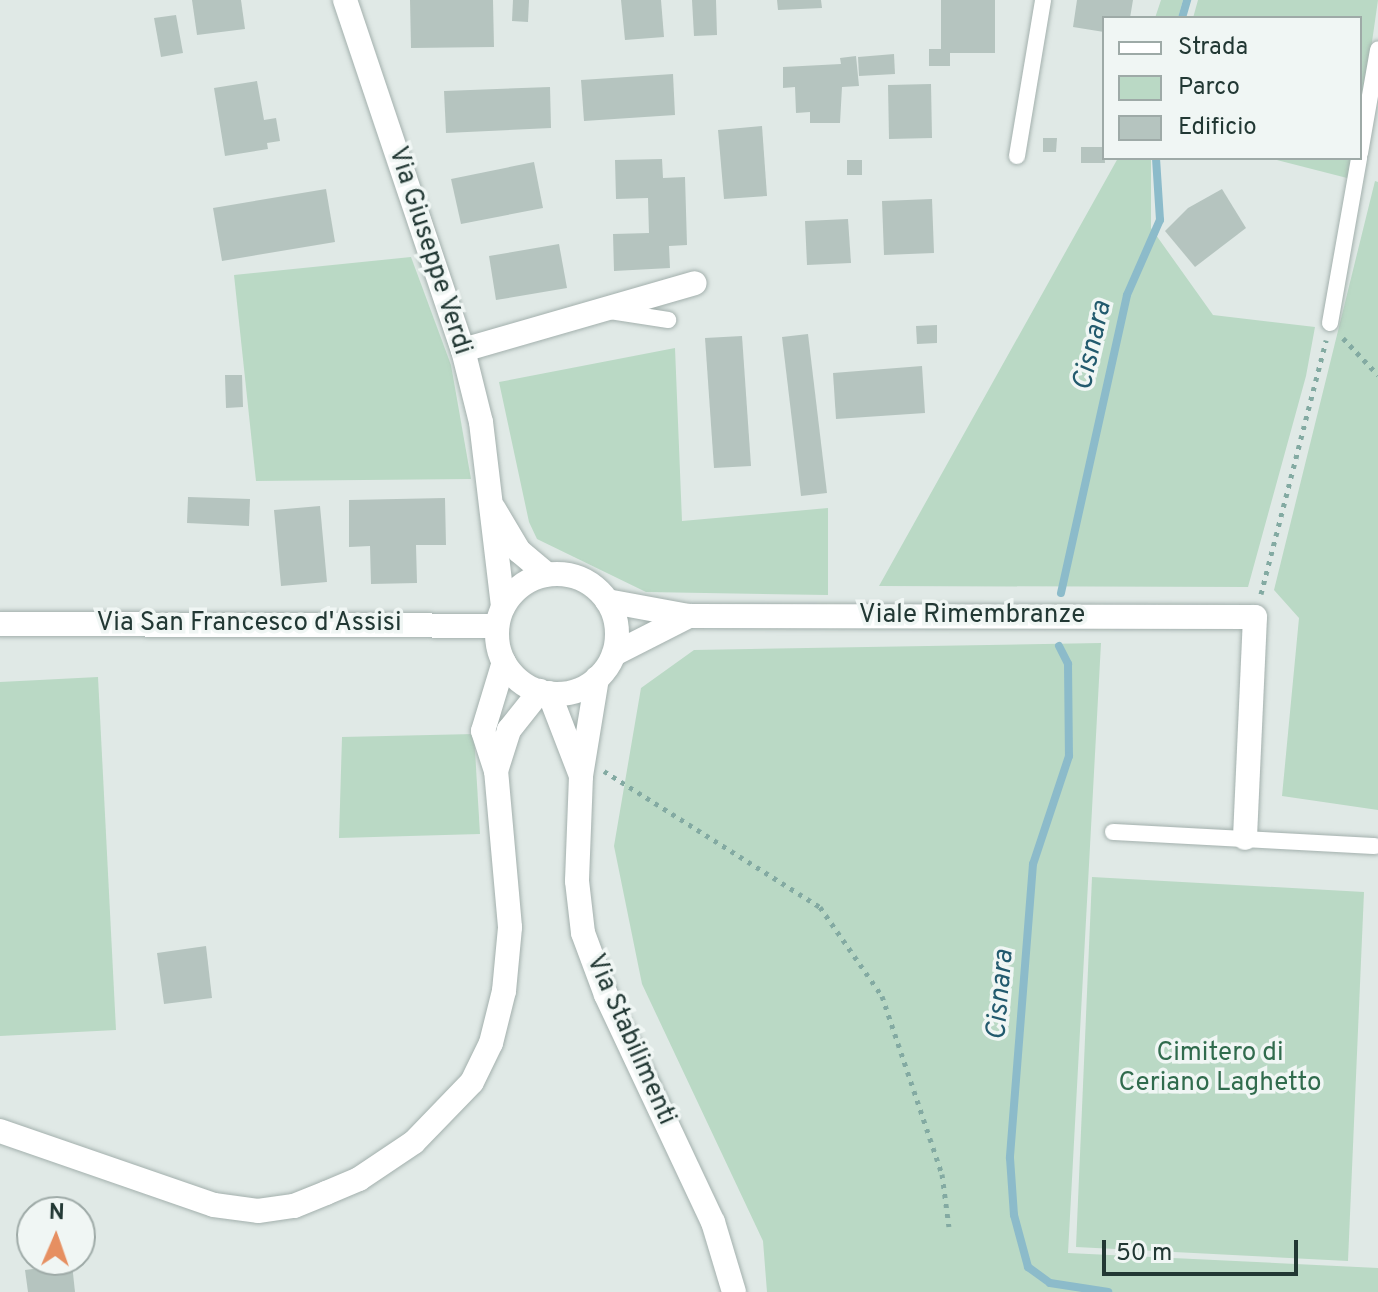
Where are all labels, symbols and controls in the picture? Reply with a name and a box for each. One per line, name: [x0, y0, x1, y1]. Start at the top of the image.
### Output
legend: [1102, 16, 1362, 160]
text: Strada: [1178, 33, 1248, 63]
text: Parco: [1178, 73, 1240, 103]
text: Edificio: [1178, 113, 1257, 143]
street label: Via Giuseppe Verdi: [381, 143, 477, 359]
water label: Cisnara: [1066, 298, 1120, 394]
street label: Viale Rimembranze: [859, 600, 1085, 632]
street label: Via San Francesco d'Assisi: [96, 608, 402, 640]
water label: Cisnara: [980, 948, 1022, 1042]
street label: Via Stabilimenti: [578, 950, 682, 1130]
park label: Cimitero di Ceriano Laghetto: [1119, 1038, 1321, 1100]
north arrow: [16, 1196, 96, 1276]
text: N: [48, 1200, 65, 1227]
scale bar: [1106, 1224, 1302, 1274]
text: 50 m: [1116, 1239, 1172, 1269]

